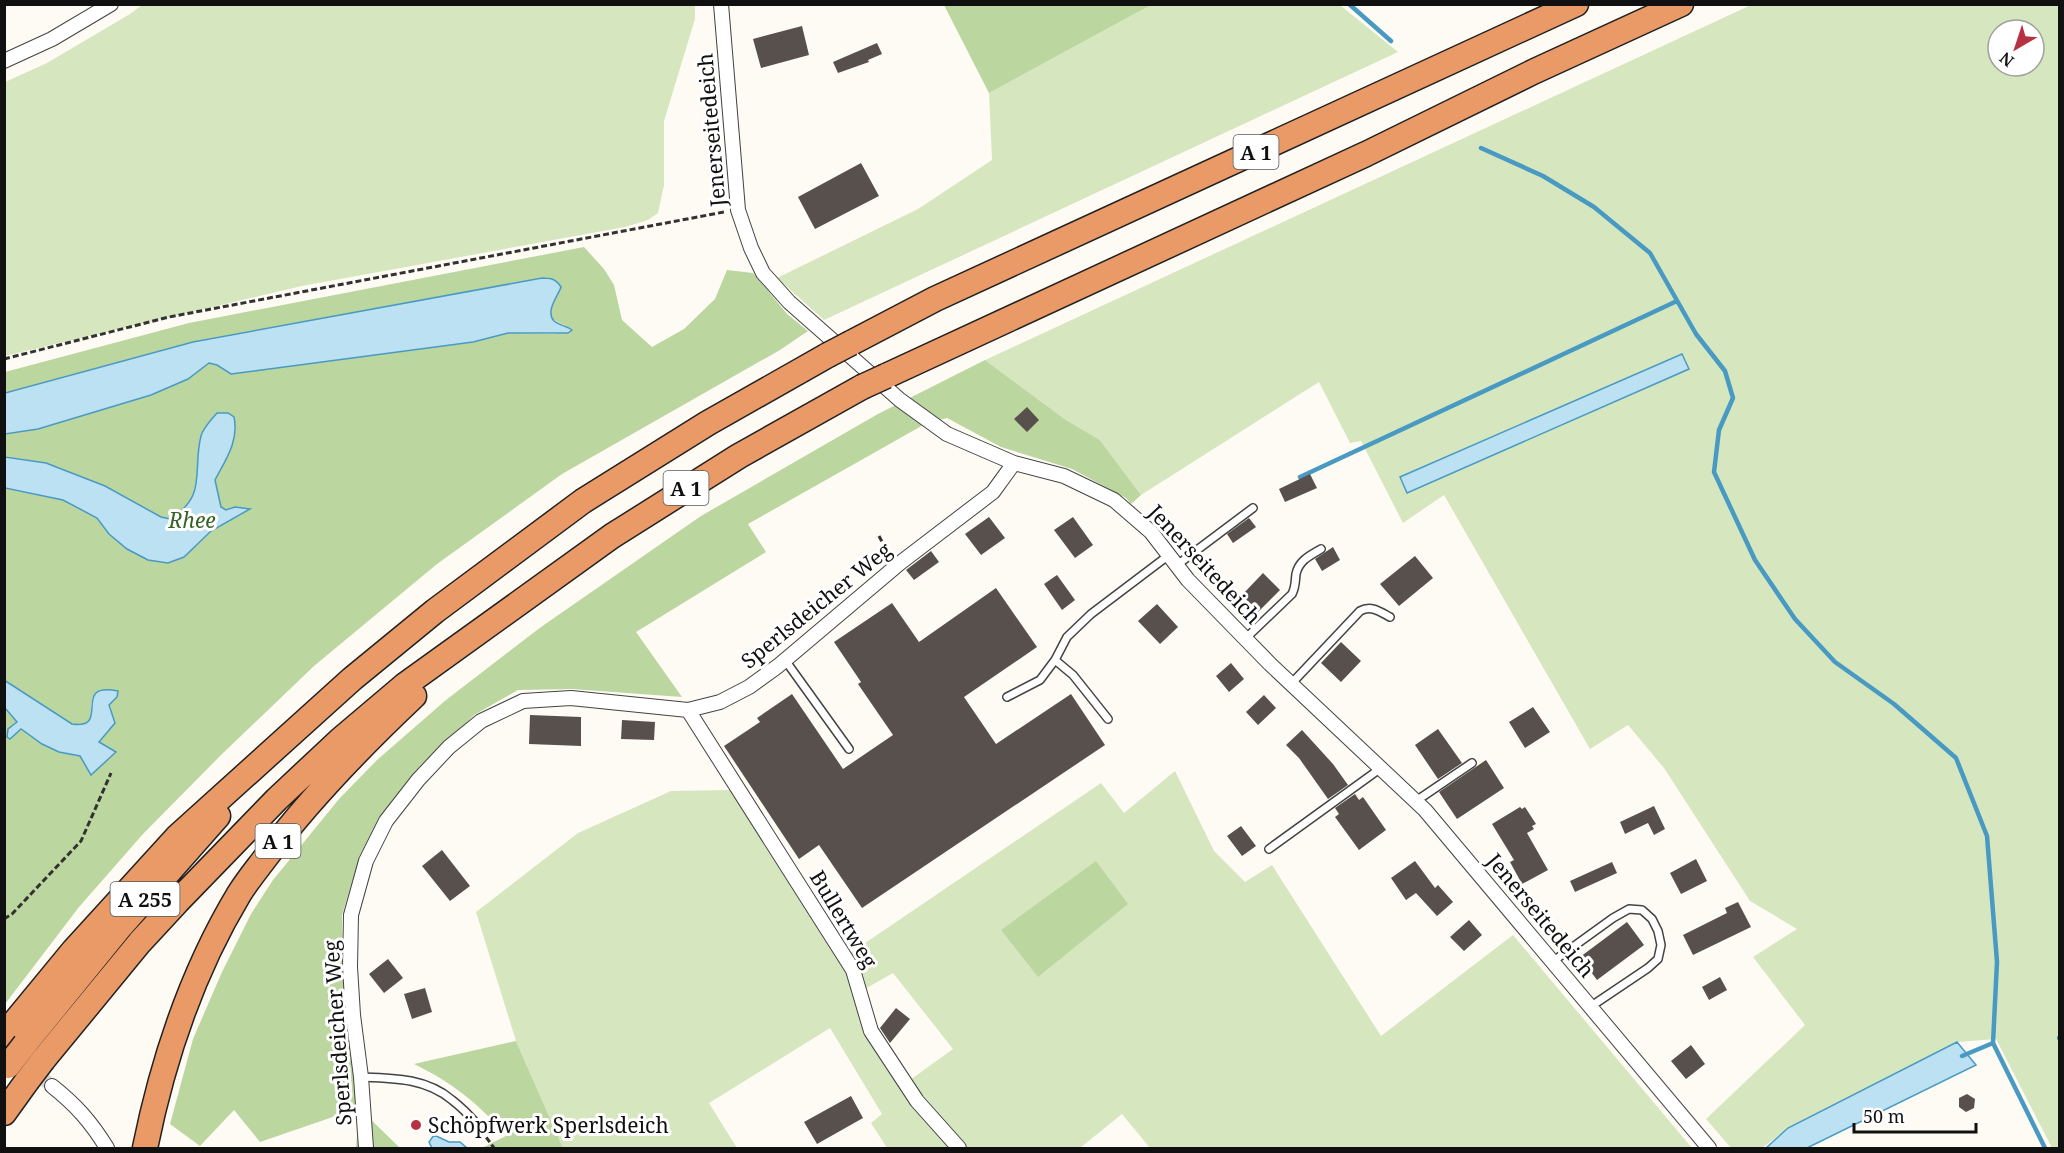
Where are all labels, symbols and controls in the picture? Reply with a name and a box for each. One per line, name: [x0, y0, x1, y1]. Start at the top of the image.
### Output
north arrow: [1986, 18, 2046, 78]
text: N: [1994, 47, 2018, 72]
street label: Jenerseitedeich: [690, 52, 732, 209]
road number: A 1: [1234, 135, 1278, 169]
road number: A 1: [664, 471, 708, 505]
street label: Jenerseitedeich: [1142, 497, 1268, 630]
park label: Rhee: [167, 506, 216, 534]
street label: Sperlsdeicher Weg: [735, 535, 898, 674]
road number: A 1: [256, 824, 300, 858]
street label: Jenerseitedeich: [1480, 846, 1601, 983]
street label: Bullertweg: [804, 865, 884, 974]
road number: A 255: [110, 882, 180, 916]
street label: Sperlsdeicher Weg: [317, 939, 357, 1127]
scale bar: [1854, 1096, 1976, 1134]
text: 50 m: [1863, 1104, 1905, 1128]
place label: Schöpfwerk Sperlsdeich: [428, 1111, 669, 1139]
marker: Schöpfwerk Sperlsdeich: [409, 1118, 423, 1132]

